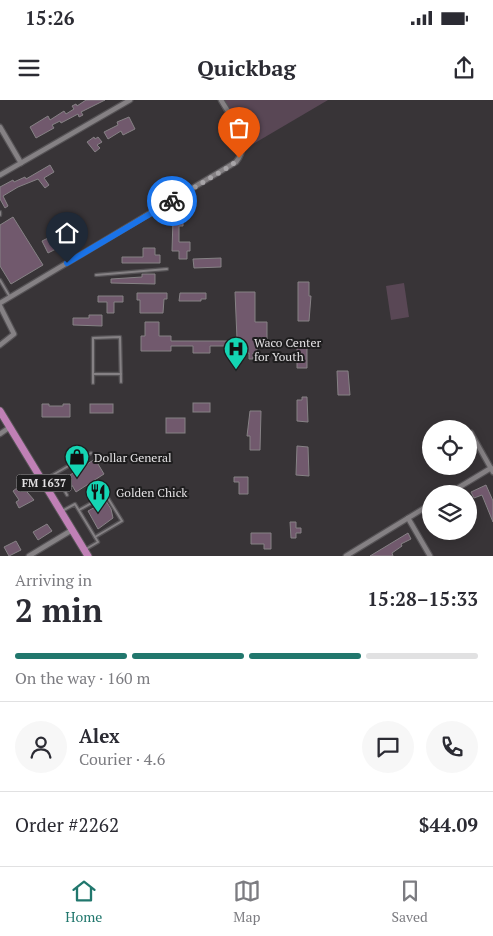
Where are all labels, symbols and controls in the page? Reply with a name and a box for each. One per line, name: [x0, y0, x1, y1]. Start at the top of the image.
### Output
text: 15:26: [25, 5, 74, 30]
text: Quickbag: [197, 53, 296, 82]
icon: menu: [15, 54, 43, 82]
icon: share: [450, 54, 478, 82]
pin: [218, 107, 260, 158]
icon: bag: [225, 114, 253, 142]
courier: [147, 176, 197, 226]
icon: bike: [158, 187, 186, 215]
pin: [46, 212, 88, 263]
icon: home: [53, 219, 81, 247]
place label: Waco Center for Youth: [254, 335, 322, 364]
hospital icon: Waco Center for Youth: [223, 336, 249, 370]
map controls: [422, 420, 477, 540]
button: locate: [422, 420, 477, 475]
shop icon: Dollar General: [64, 444, 90, 478]
place label: Dollar General: [94, 450, 172, 465]
road number: FM 1637: [17, 474, 72, 492]
restaurant icon: Golden Chick: [85, 479, 111, 513]
place label: Golden Chick: [116, 485, 188, 500]
button: layers: [422, 485, 477, 540]
text: Arriving in: [15, 569, 92, 591]
text: 15:28–15:33: [367, 586, 478, 611]
text: 2 min: [15, 589, 103, 631]
text: On the way · 160 m: [15, 667, 150, 689]
button: person: [15, 721, 67, 773]
button: chat: [362, 721, 414, 773]
button: phone: [426, 721, 478, 773]
text: Alex: [79, 723, 120, 748]
text: Courier · 4.6: [79, 748, 165, 770]
text: Order #2262: [15, 812, 119, 837]
text: $44.09: [419, 812, 478, 837]
tab: Home: [65, 877, 102, 926]
tab: Map: [233, 877, 261, 926]
tab: Saved: [391, 877, 428, 926]

